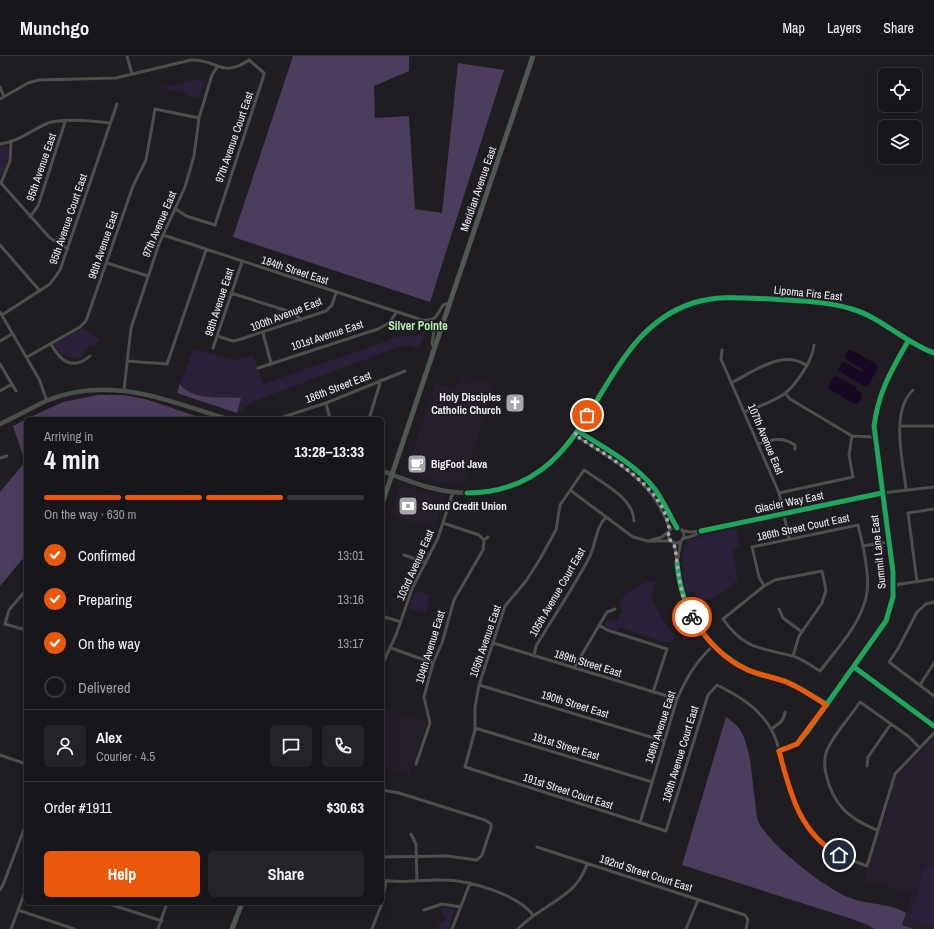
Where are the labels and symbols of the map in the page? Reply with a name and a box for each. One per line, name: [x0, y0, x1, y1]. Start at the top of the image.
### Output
street label: 97th Avenue Court East: [212, 89, 256, 184]
street label: 95th Avenue East: [23, 131, 59, 203]
street label: Meridian Avenue East: [457, 144, 499, 233]
street label: 95th Avenue Court East: [46, 171, 90, 266]
street label: 97th Avenue East: [139, 188, 179, 259]
street label: 96th Avenue East: [85, 209, 121, 281]
street label: 184th Street East: [260, 253, 331, 288]
street label: 98th Avenue East: [201, 266, 237, 338]
street label: Lipoma Firs East: [773, 282, 843, 304]
street label: 100th Avenue East: [248, 294, 324, 334]
street label: 101st Avenue East: [289, 317, 365, 353]
district label: Silver Pointe: [388, 318, 448, 334]
street label: 186th Street East: [303, 368, 374, 406]
place label: Holy Disciples Catholic Church: [431, 390, 501, 417]
church icon: Holy Disciples Catholic Church: [504, 392, 526, 414]
pin: [570, 398, 604, 432]
street label: 107th Avenue East: [745, 401, 787, 477]
cafe icon: BigFoot Java: [406, 453, 428, 475]
place label: BigFoot Java: [431, 457, 487, 471]
street label: Glacier Way East: [753, 488, 825, 516]
bank icon: Sound Credit Union: [397, 495, 419, 517]
place label: Sound Credit Union: [422, 499, 507, 513]
street label: 186th Street Court East: [755, 510, 851, 544]
street label: Summit Lane East: [867, 514, 889, 590]
street label: 103rd Avenue East: [393, 527, 437, 603]
street label: 105th Avenue Court East: [526, 545, 588, 639]
courier: [672, 597, 712, 637]
street label: 105th Avenue East: [466, 603, 504, 679]
street label: 104th Avenue East: [412, 608, 448, 685]
street label: 189th Street East: [553, 646, 624, 680]
street label: 190th Street East: [540, 687, 611, 721]
street label: 106th Avenue East: [642, 688, 678, 765]
street label: 106th Avenue Court East: [659, 704, 701, 804]
street label: 191st Street East: [531, 729, 602, 763]
street label: 191st Street Court East: [521, 770, 615, 812]
pin: [822, 838, 856, 872]
street label: 192nd Street Court East: [598, 851, 695, 895]

